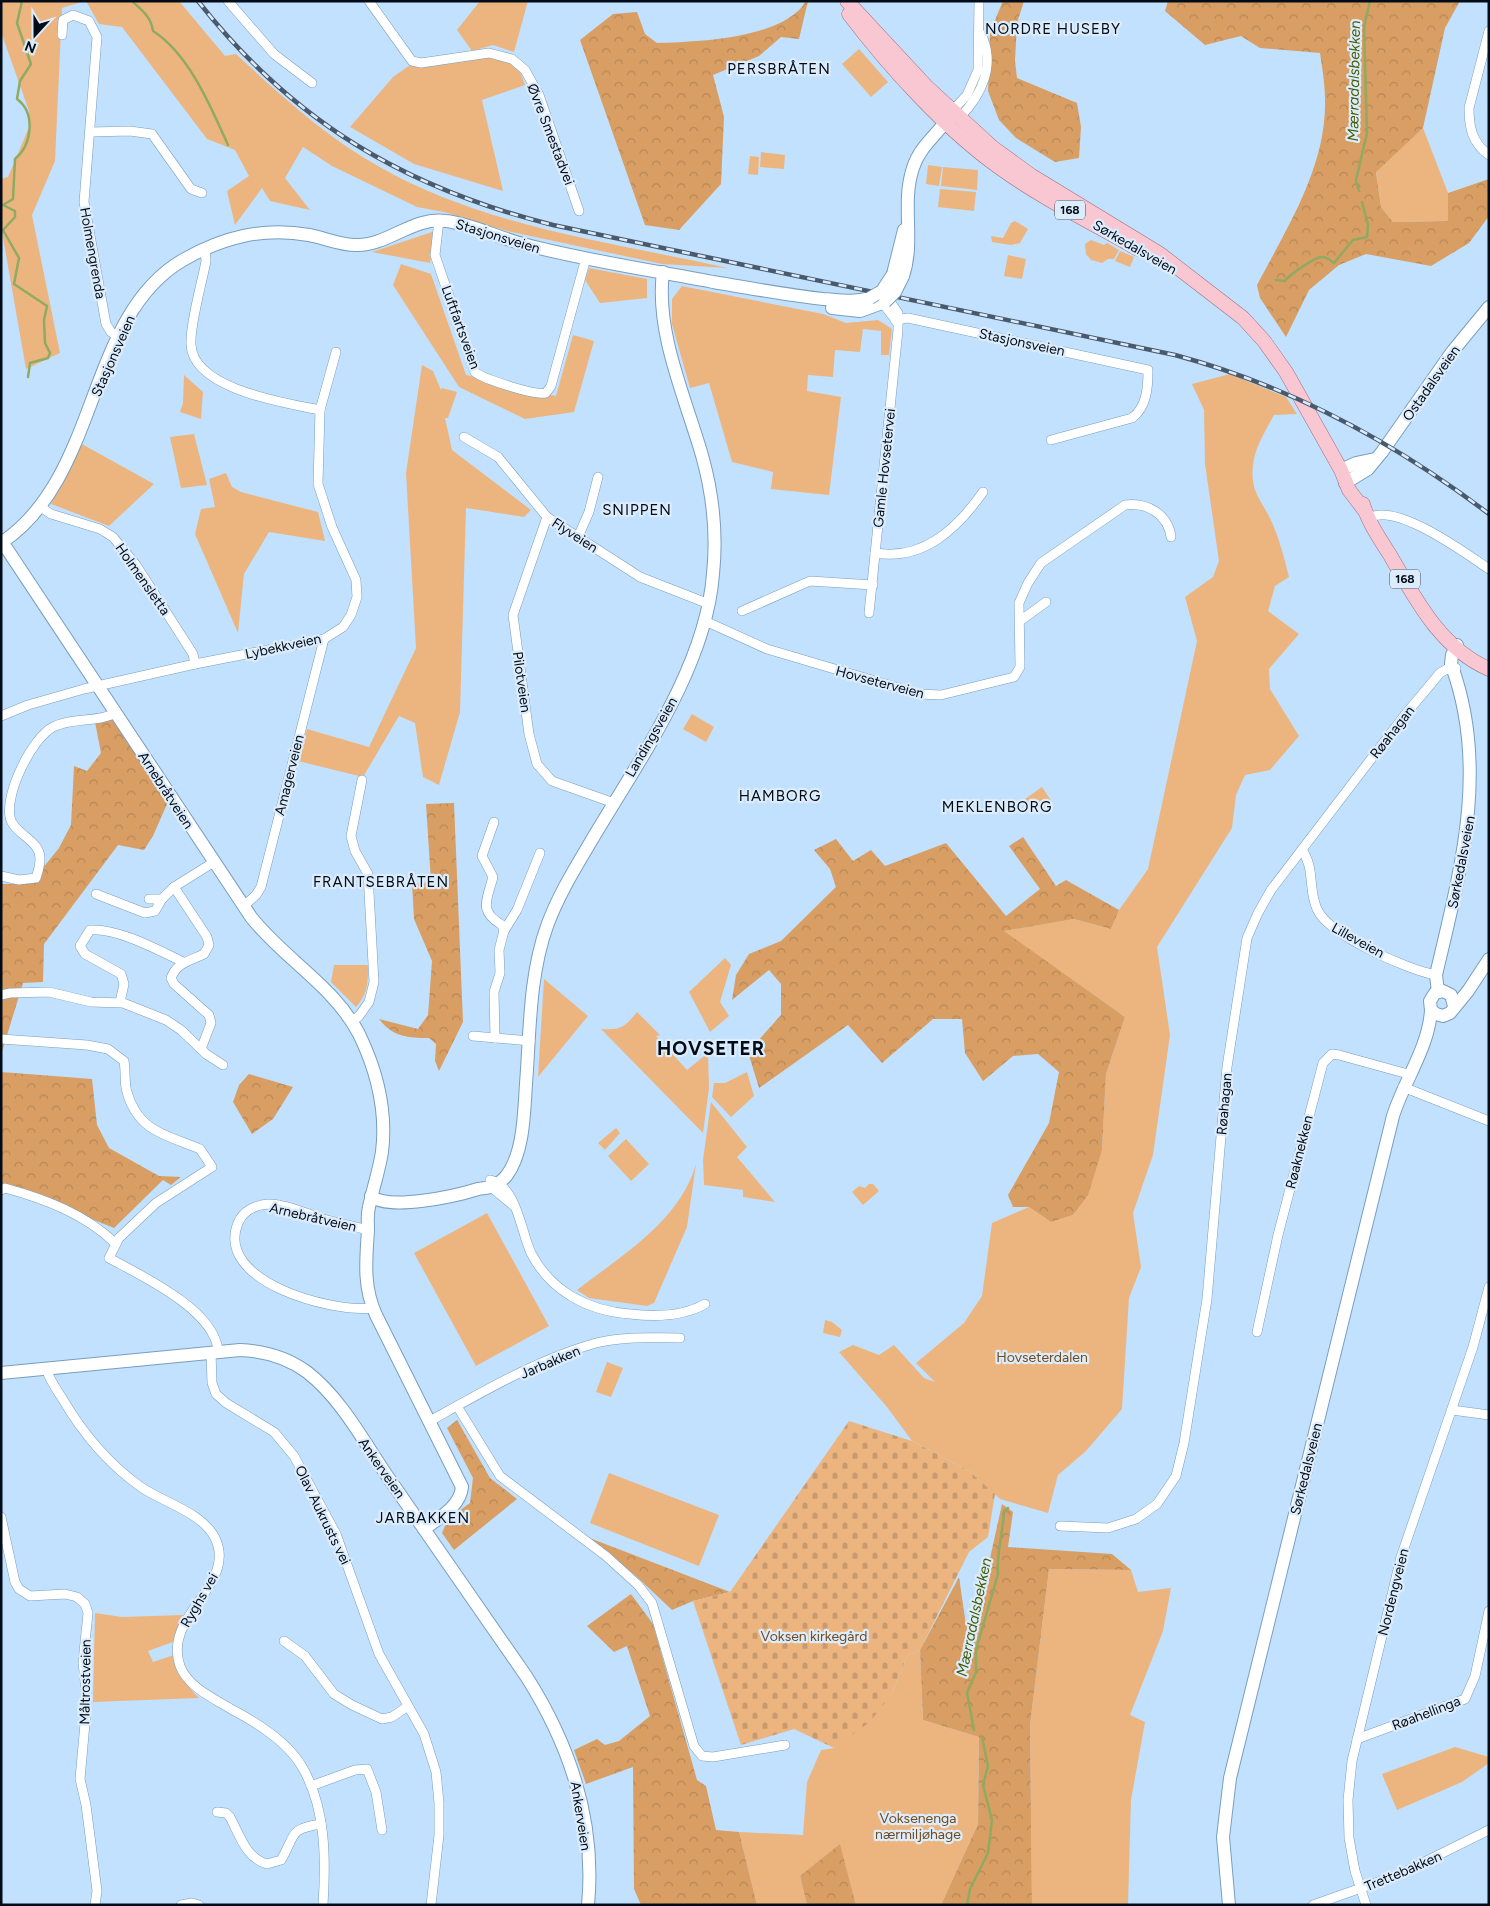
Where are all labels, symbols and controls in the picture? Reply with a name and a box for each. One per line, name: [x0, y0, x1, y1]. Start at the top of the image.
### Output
north arrow: [10, 10, 60, 60]
district label: NORDRE HUSEBY: [985, 20, 1121, 38]
water label: Mærradalsbekken: [1344, 20, 1364, 142]
text: N: [22, 37, 39, 57]
district label: PERSBRÅTEN: [727, 60, 831, 78]
street label: Øvre Smestadvei: [523, 81, 578, 187]
road number: 168: [1055, 200, 1085, 220]
street label: Holmengrenda: [76, 206, 109, 300]
street label: Stasjonsveien: [454, 216, 542, 257]
street label: Sørkedalsveien: [1090, 217, 1180, 278]
street label: Luftfartsveien: [438, 283, 484, 372]
street label: Stasjonsveien: [88, 313, 139, 399]
street label: Stasjonsveien: [977, 325, 1066, 360]
street label: Ostadalsveien: [1399, 342, 1464, 424]
street label: Gamle Hovsetervei: [870, 408, 899, 528]
district label: SNIPPEN: [602, 501, 672, 519]
street label: Flyveien: [548, 514, 601, 557]
street label: Holmensletta: [112, 540, 174, 619]
road number: 168: [1390, 570, 1420, 588]
street label: Lybekkveien: [243, 630, 323, 663]
street label: Pilotveien: [509, 651, 534, 714]
street label: Hovseterveien: [834, 662, 926, 703]
street label: Landingsveien: [622, 694, 681, 780]
street label: Røahagan: [1367, 702, 1418, 762]
street label: Amagerveien: [271, 733, 308, 817]
street label: Arnebråtveien: [134, 749, 197, 832]
district label: HAMBORG: [739, 787, 821, 805]
district label: MEKLENBORG: [942, 798, 1052, 816]
street label: Sørkedalsveien: [1444, 814, 1479, 910]
district label: FRANTSEBRÅTEN: [313, 873, 449, 891]
street label: Lilleveien: [1328, 919, 1387, 962]
district label: HOVSETER: [657, 1037, 765, 1060]
street label: Røahagan: [1213, 1072, 1236, 1136]
street label: Røaknekken: [1282, 1113, 1317, 1191]
street label: Arnebråtveien: [268, 1199, 358, 1236]
street label: Jarbakken: [518, 1342, 583, 1383]
park label: Hovseterdalen: [996, 1349, 1088, 1366]
street label: Sørkedalsveien: [1287, 1421, 1326, 1517]
street label: Ankerveien: [355, 1435, 409, 1502]
street label: Olav Aukrusts vei: [291, 1463, 354, 1568]
district label: JARBAKKEN: [376, 1509, 470, 1527]
street label: Nordengveien: [1374, 1547, 1413, 1637]
water label: Mærradalsbekken: [953, 1556, 995, 1678]
street label: Ryghs vei: [177, 1570, 222, 1630]
park label: Voksen kirkegård: [761, 1628, 867, 1645]
street label: Måltrostveien: [76, 1639, 95, 1725]
street label: Røahellinga: [1390, 1693, 1463, 1734]
street label: Ankerveien: [567, 1780, 594, 1852]
park label: Voksenenga nærmiljøhage: [875, 1810, 961, 1843]
street label: Trettebakken: [1362, 1848, 1444, 1895]

